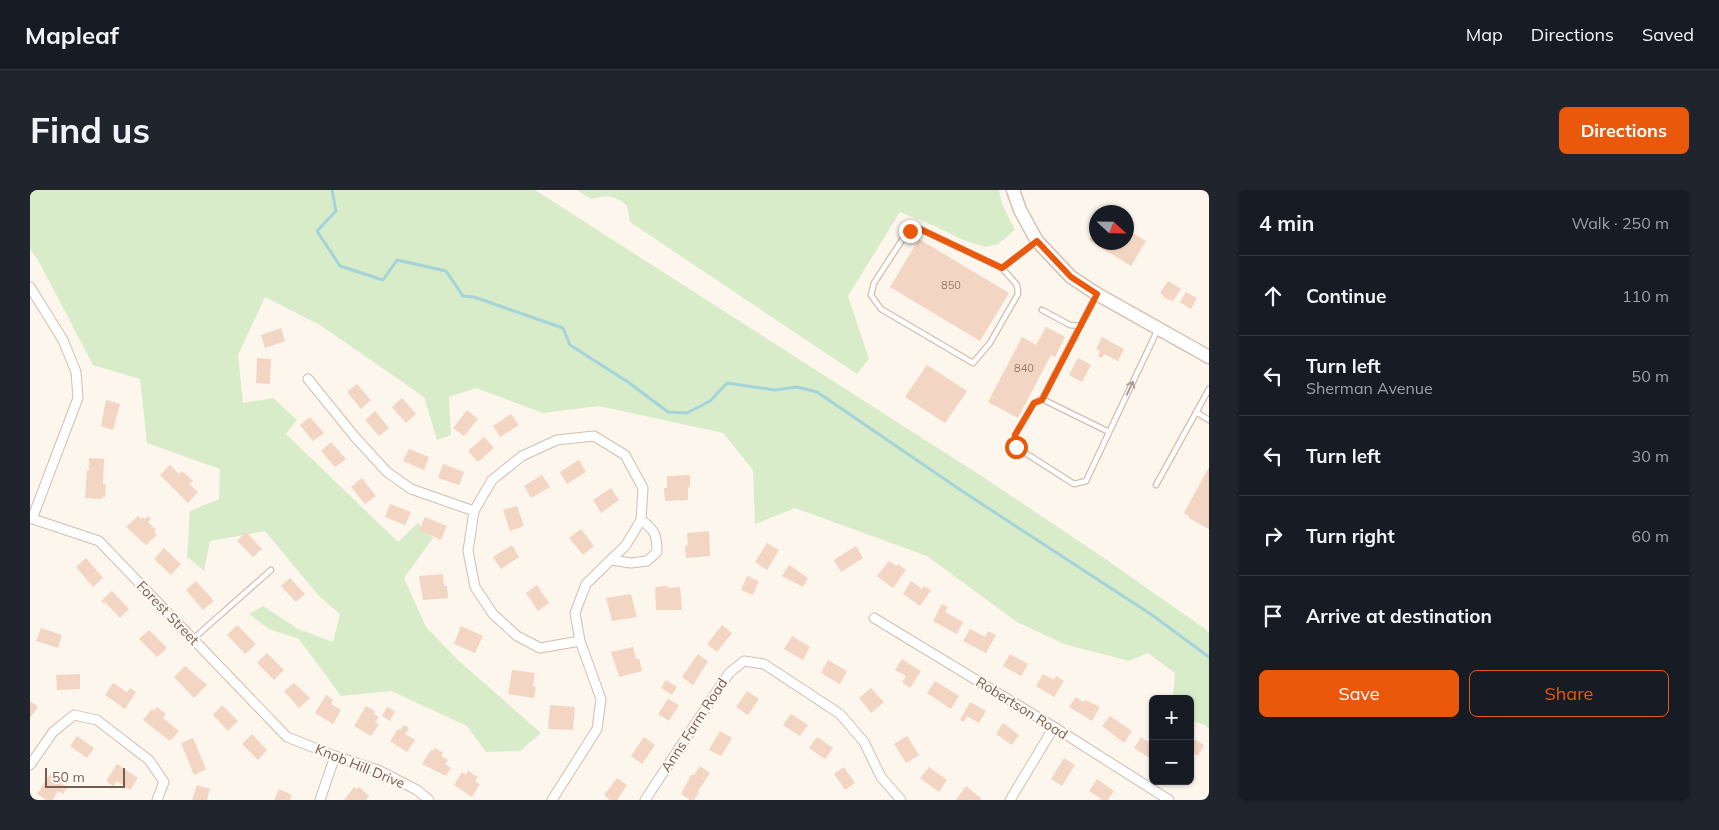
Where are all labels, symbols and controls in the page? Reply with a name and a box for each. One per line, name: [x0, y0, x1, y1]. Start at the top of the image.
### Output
text: Mapleaf: [25, 20, 119, 50]
text: Map: [1466, 23, 1503, 46]
text: Directions: [1531, 23, 1614, 46]
text: Saved: [1642, 23, 1694, 46]
button: Directions: [1559, 107, 1689, 154]
text: Find us: [30, 108, 150, 152]
north arrow: [1089, 205, 1134, 250]
text: 4 min: [1259, 210, 1314, 236]
text: Walk · 250 m: [1571, 213, 1669, 233]
route end: [899, 220, 922, 243]
house number: 850: [941, 278, 961, 292]
icon: ahead: [1259, 282, 1287, 310]
text: Continue: [1306, 284, 1386, 308]
text: 110 m: [1622, 286, 1669, 306]
text: Turn left: [1306, 354, 1381, 378]
house number: 840: [1014, 361, 1034, 375]
icon: left: [1259, 362, 1287, 390]
text: 50 m: [1632, 366, 1669, 386]
text: Sherman Avenue: [1306, 378, 1433, 398]
one-way arrow: [1126, 381, 1135, 396]
route start: [1005, 436, 1028, 459]
icon: left: [1259, 442, 1287, 470]
text: Turn left: [1306, 444, 1381, 468]
text: 30 m: [1632, 446, 1669, 466]
icon: right: [1259, 522, 1287, 550]
text: Turn right: [1306, 524, 1395, 548]
text: 60 m: [1632, 526, 1669, 546]
street label: Forest Street: [133, 577, 203, 649]
icon: arrive: [1259, 602, 1287, 630]
text: Arrive at destination: [1306, 604, 1492, 628]
button: Save: [1259, 670, 1459, 717]
button: Share: [1469, 670, 1669, 717]
street label: Robertson Road: [973, 673, 1071, 743]
street label: Anns Farm Road: [657, 675, 731, 775]
map controls: [1149, 695, 1194, 785]
button: +: [1149, 695, 1194, 740]
street label: Knob Hill Drive: [312, 740, 408, 792]
button: −: [1149, 740, 1194, 785]
scale bar: [45, 765, 125, 788]
text: 50 m: [52, 768, 85, 786]

